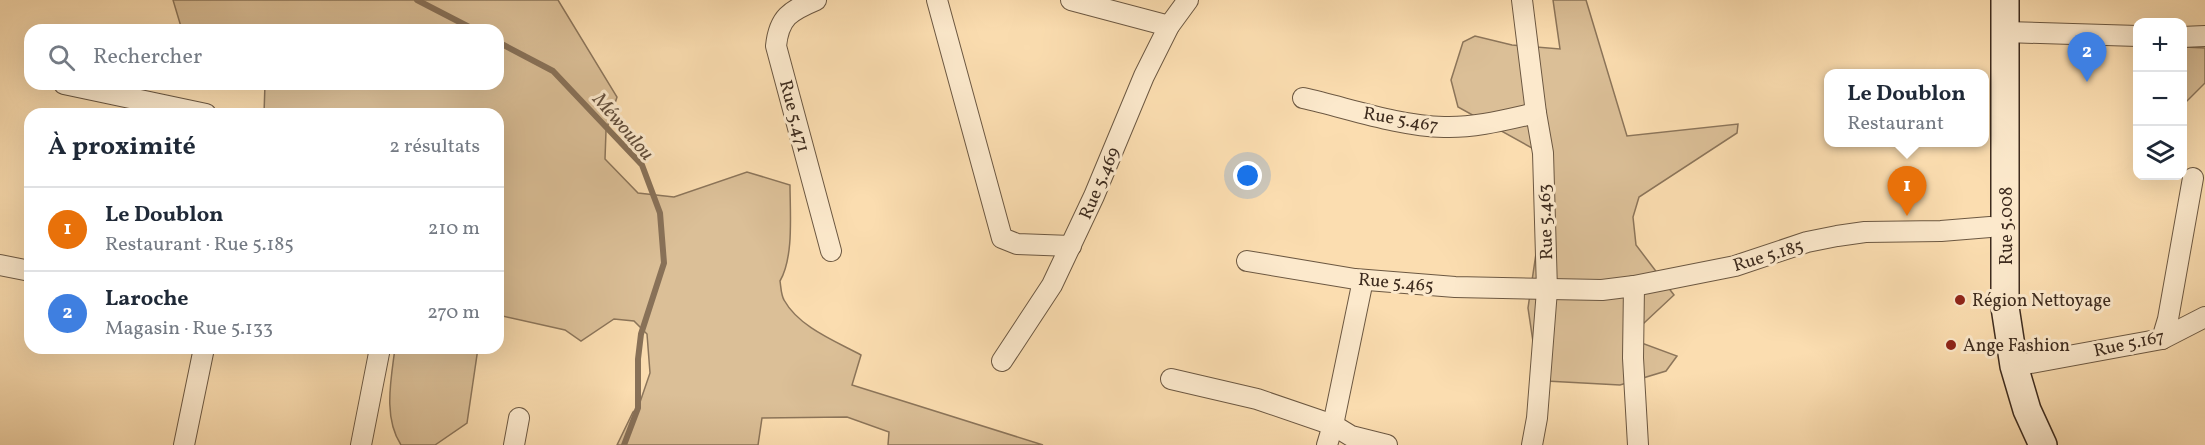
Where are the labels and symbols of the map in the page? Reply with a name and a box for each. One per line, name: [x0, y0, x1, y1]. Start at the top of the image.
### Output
pin: 2: [2068, 32, 2106, 82]
street label: Rue 5.471: [772, 77, 815, 155]
water label: Méwoulou: [584, 87, 660, 167]
street label: Rue 5.467: [1361, 102, 1440, 139]
street label: Rue 5.469: [1074, 143, 1127, 224]
your location: [1233, 161, 1262, 190]
pin: 1: [1888, 166, 1926, 216]
street label: Rue 5.463: [1533, 183, 1560, 260]
street label: Rue 5.008: [1995, 187, 2020, 265]
street label: Rue 5.185: [1730, 234, 1807, 279]
street label: Rue 5.465: [1357, 268, 1435, 299]
place label: Région Nettoyage: [1972, 289, 2111, 314]
marker: Région Nettoyage: [1953, 293, 1967, 307]
street label: Rue 5.167: [2091, 325, 2167, 364]
place label: Ange Fashion: [1963, 334, 2070, 359]
marker: Ange Fashion: [1944, 338, 1958, 352]

